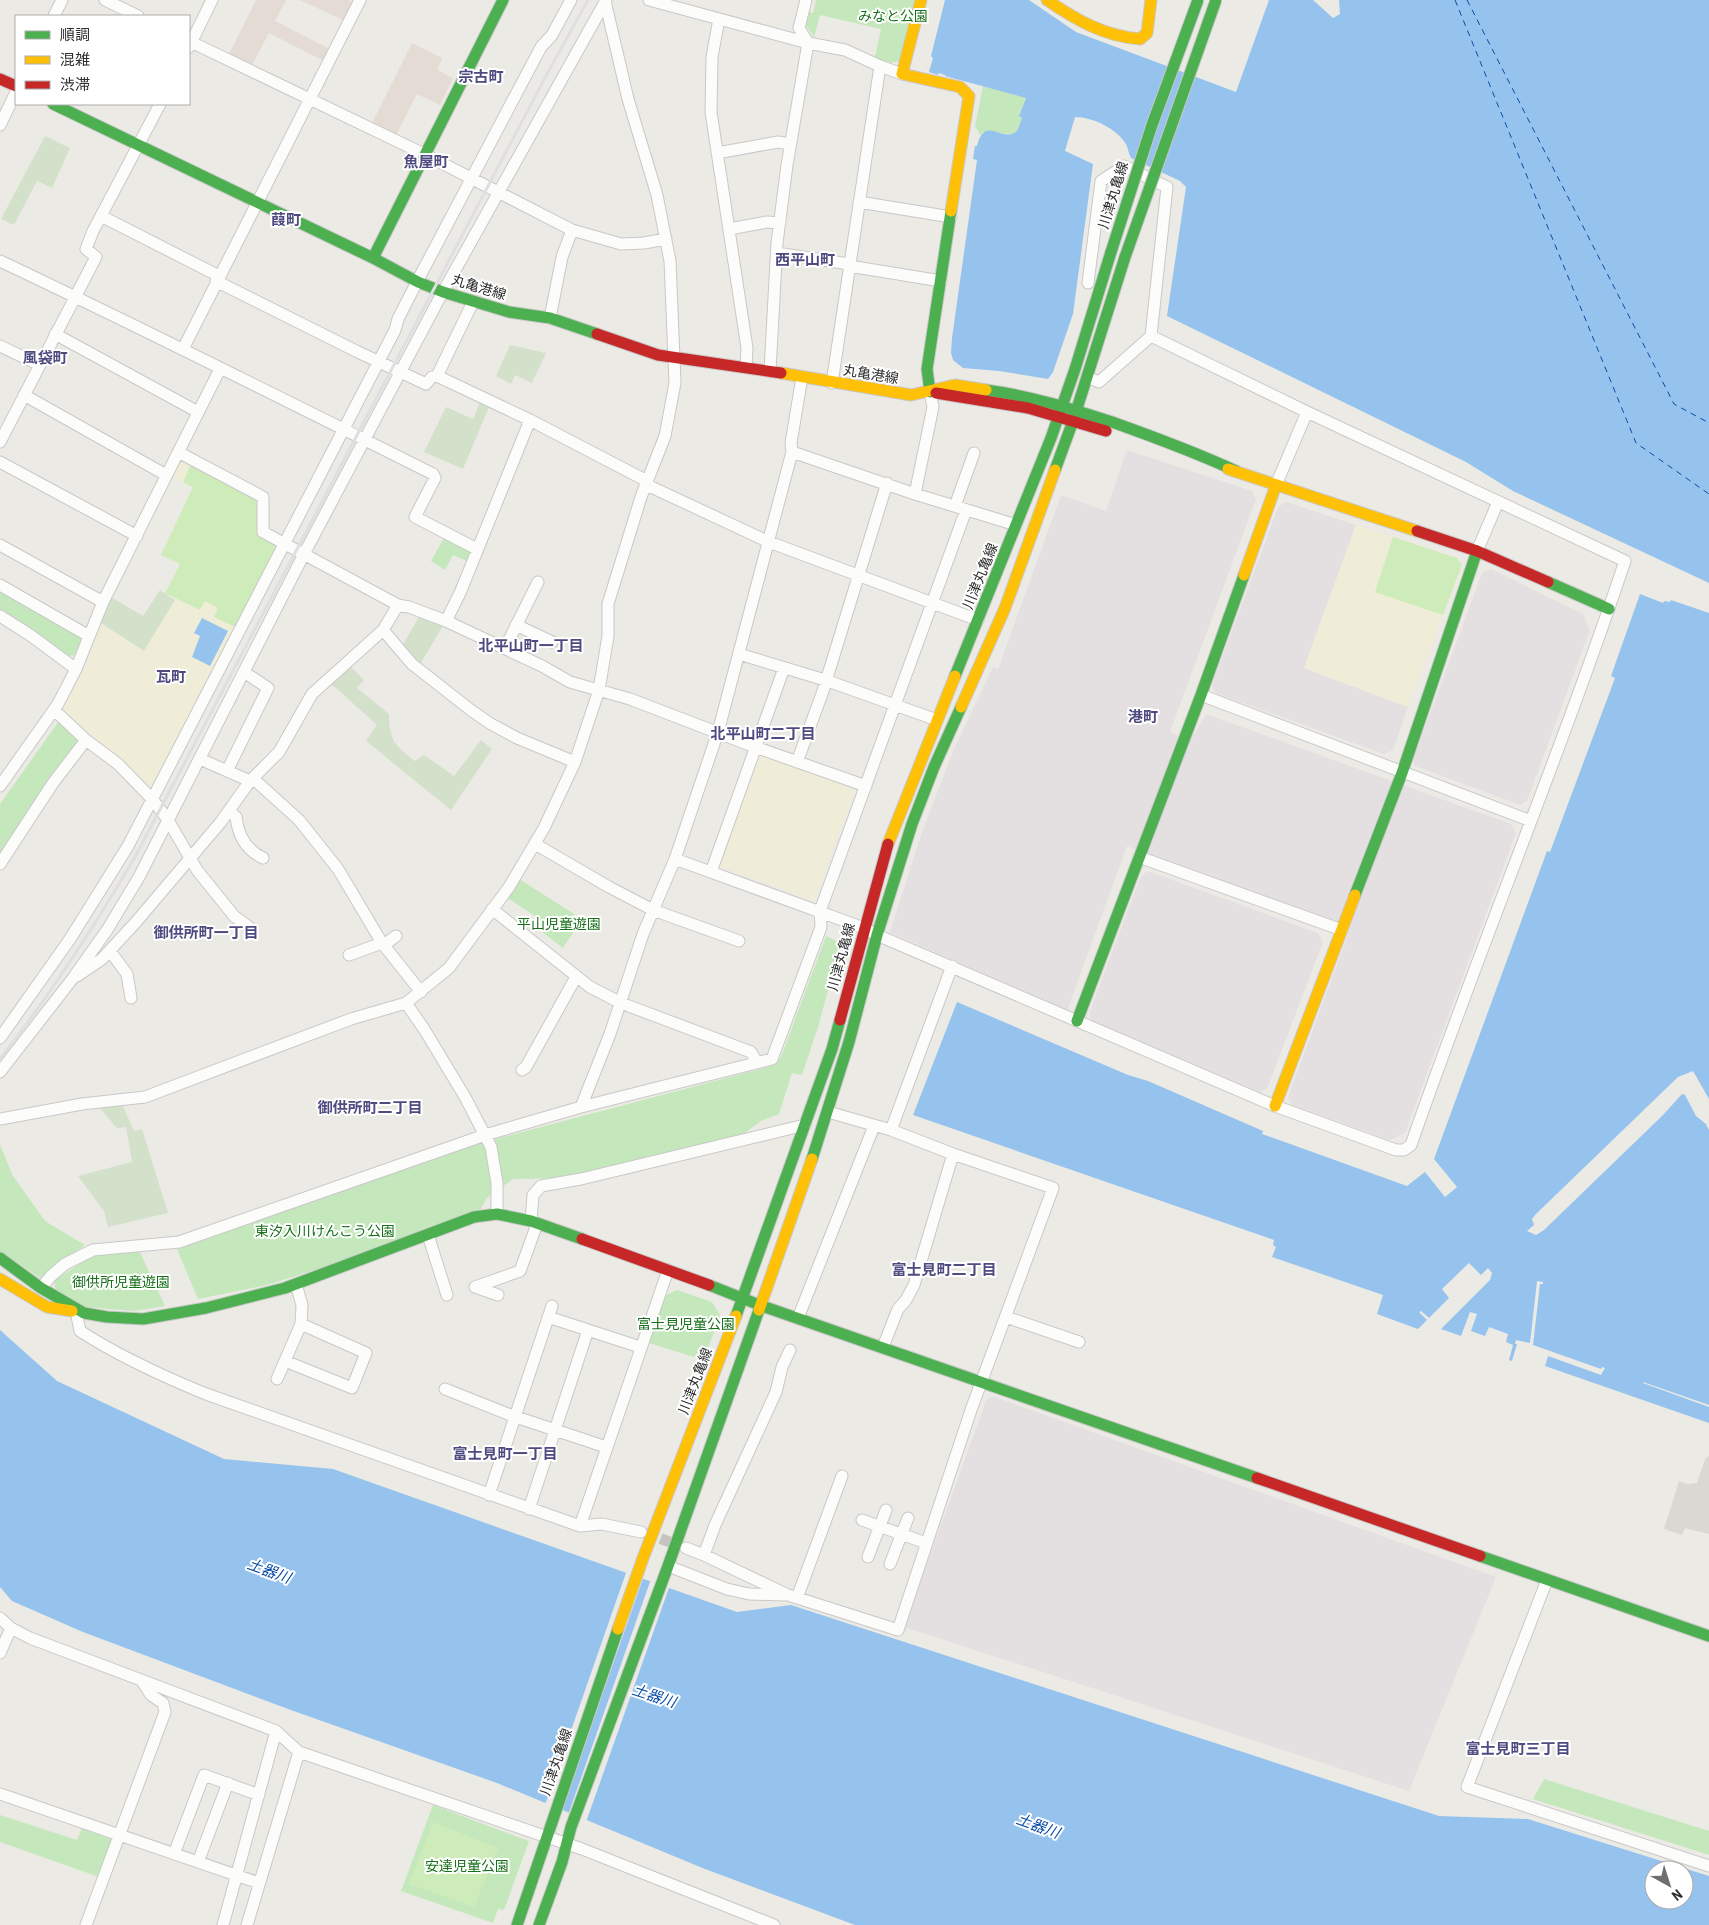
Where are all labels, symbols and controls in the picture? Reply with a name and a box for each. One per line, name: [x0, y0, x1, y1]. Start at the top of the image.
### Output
park label: みなと公園: [858, 8, 928, 24]
legend: [15, 15, 190, 105]
text: 順調: [60, 26, 90, 44]
text: 混雑: [60, 51, 90, 69]
district label: 宗古町: [458, 68, 504, 86]
text: 渋滞: [60, 76, 90, 94]
district label: 魚屋町: [403, 153, 449, 171]
street label: 川津丸亀線: [1095, 159, 1131, 231]
district label: 葭町: [271, 211, 301, 229]
district label: 西平山町: [775, 251, 835, 269]
street label: 丸亀港線: [450, 271, 508, 303]
district label: 風袋町: [22, 349, 68, 367]
street label: 丸亀港線: [842, 362, 900, 386]
street label: 川津丸亀線: [959, 541, 1001, 611]
district label: 北平山町一丁目: [478, 637, 584, 655]
district label: 瓦町: [156, 668, 186, 686]
district label: 港町: [1128, 708, 1158, 726]
district label: 北平山町二丁目: [710, 725, 816, 743]
park label: 平山児童遊園: [517, 916, 601, 932]
street label: 川津丸亀線: [824, 921, 858, 993]
district label: 御供所町一丁目: [153, 924, 259, 942]
district label: 御供所町二丁目: [317, 1099, 423, 1117]
park label: 東汐入川けんこう公園: [255, 1223, 395, 1239]
district label: 富士見町二丁目: [891, 1261, 997, 1279]
park label: 御供所児童遊園: [72, 1274, 170, 1290]
park label: 富士見児童公園: [637, 1316, 735, 1332]
street label: 川津丸亀線: [675, 1345, 715, 1417]
district label: 富士見町一丁目: [452, 1445, 558, 1463]
water label: 土器川: [245, 1555, 295, 1588]
water label: 土器川: [630, 1680, 680, 1712]
street label: 川津丸亀線: [537, 1726, 575, 1798]
district label: 富士見町三丁目: [1465, 1740, 1571, 1758]
water label: 土器川: [1014, 1810, 1064, 1843]
park label: 安達児童公園: [425, 1858, 509, 1874]
north arrow: [1644, 1860, 1694, 1910]
text: N: [1669, 1886, 1686, 1904]

